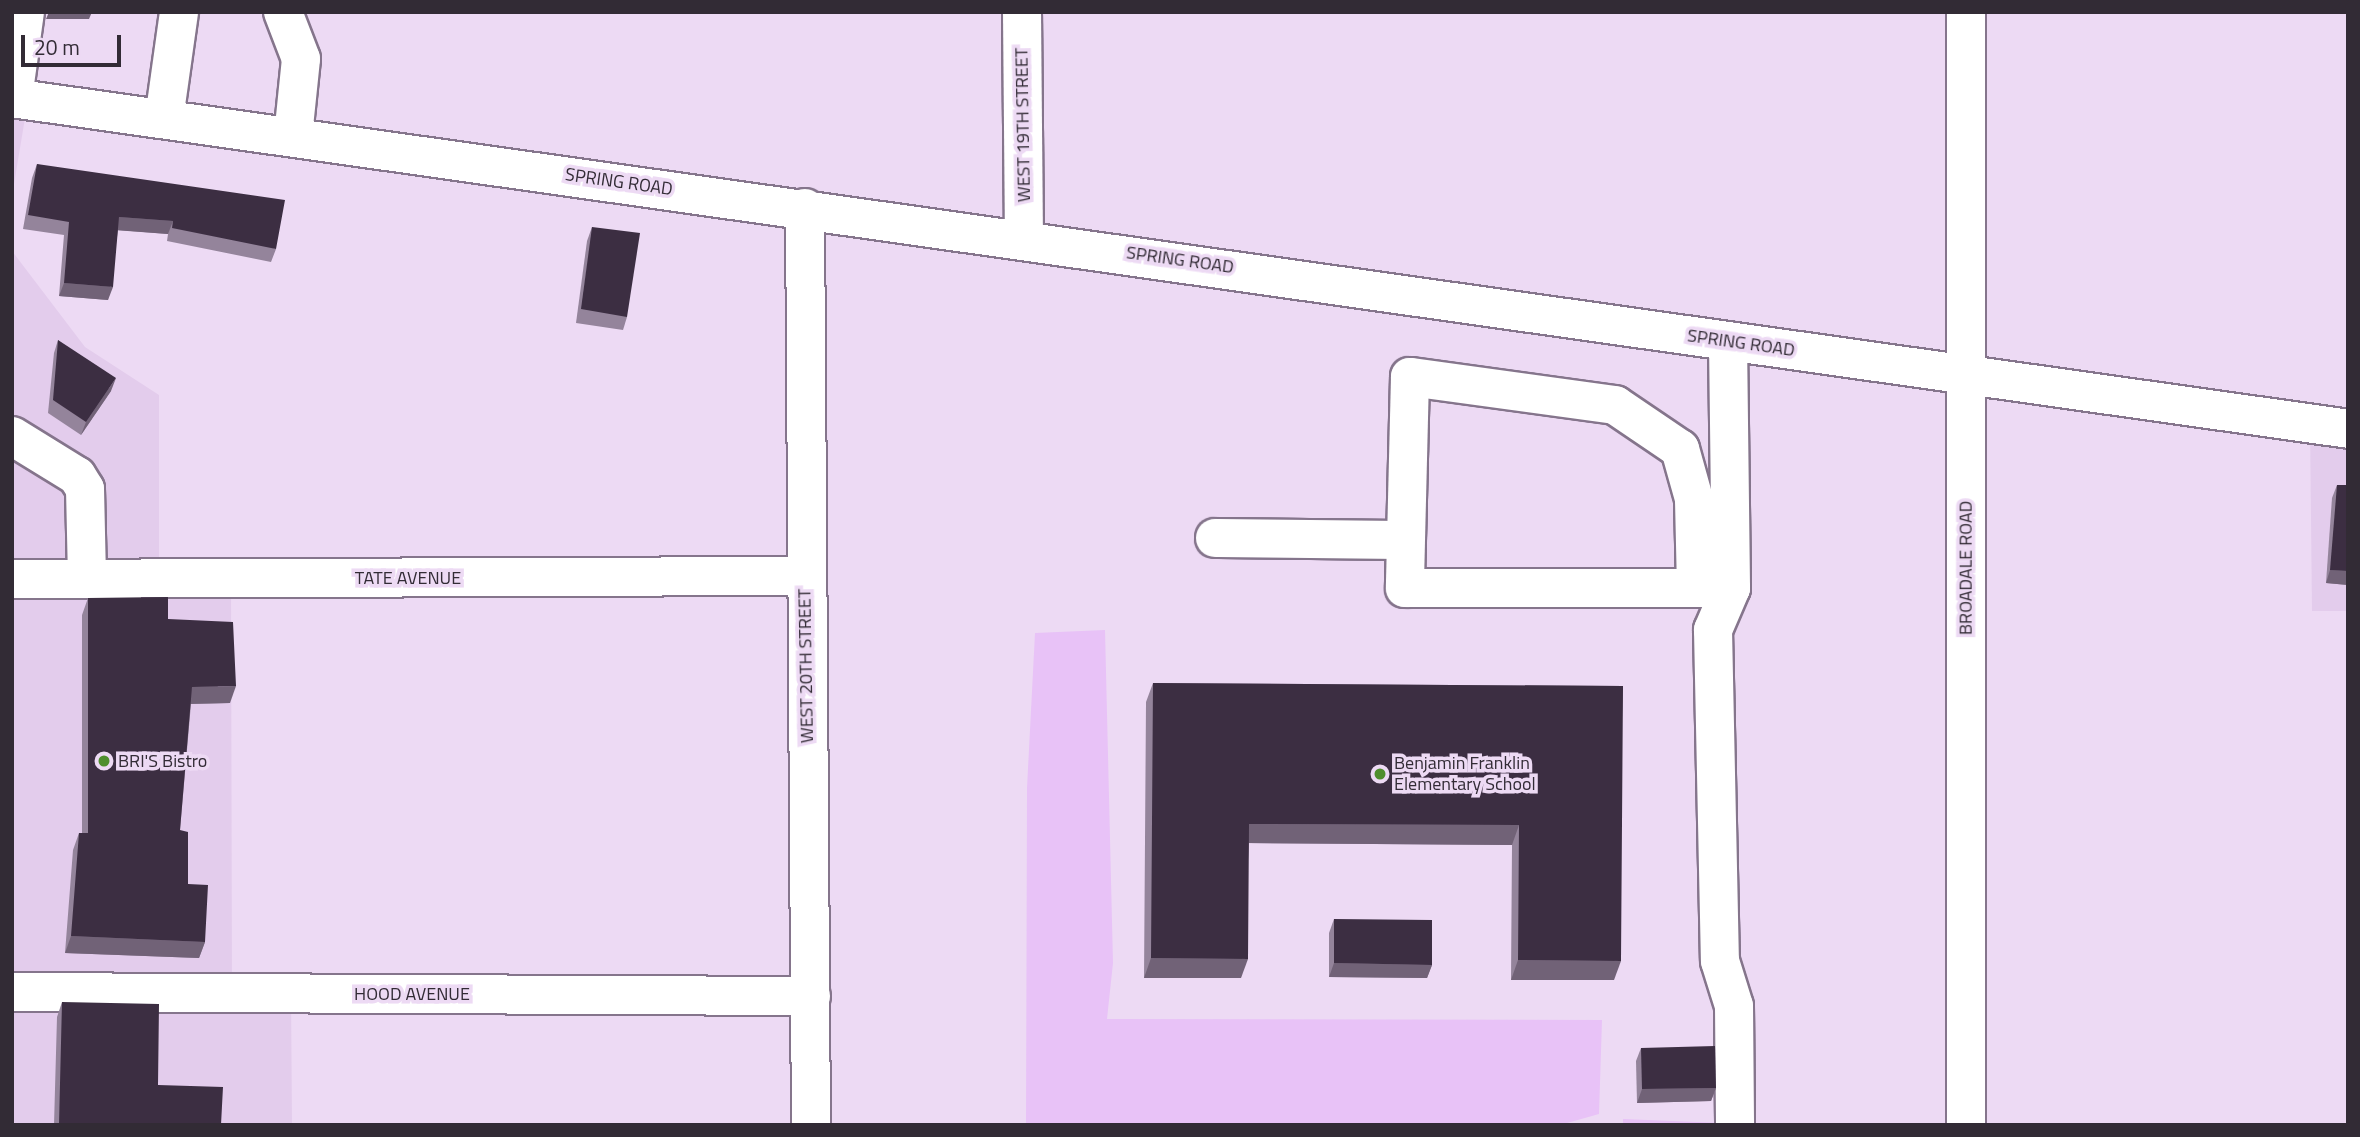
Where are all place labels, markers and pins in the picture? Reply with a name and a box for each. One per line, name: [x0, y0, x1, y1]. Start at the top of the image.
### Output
place label: BRI'S Bistro: [118, 750, 207, 772]
marker: BRI'S Bistro: [96, 753, 112, 769]
place label: Benjamin Franklin Elementary School: [1394, 753, 1536, 796]
marker: Benjamin Franklin Elementary School: [1372, 766, 1388, 782]

